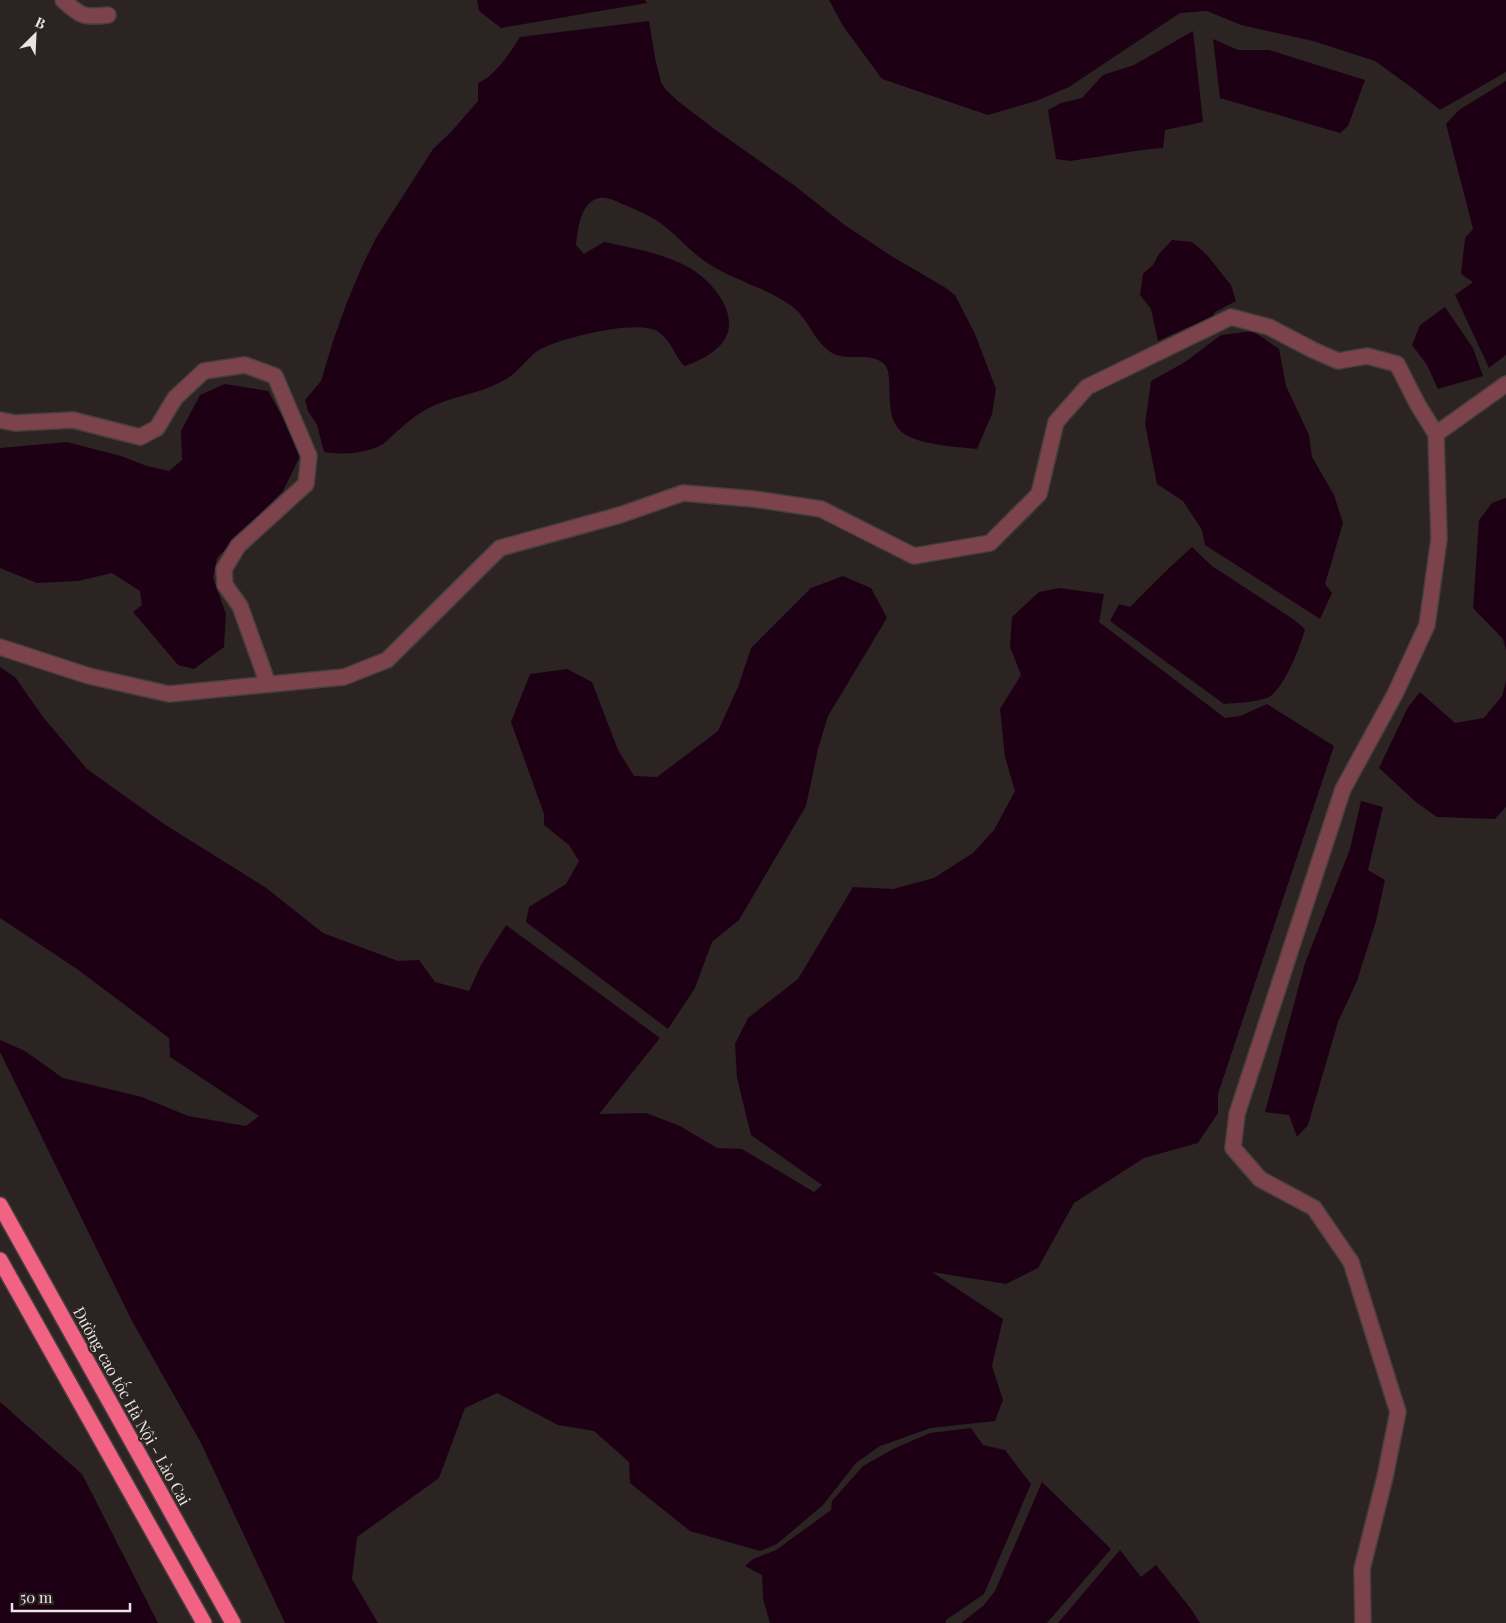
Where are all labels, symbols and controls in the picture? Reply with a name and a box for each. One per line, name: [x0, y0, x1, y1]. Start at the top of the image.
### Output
north arrow: [10, 10, 60, 60]
text: B: [32, 12, 49, 33]
street label: Đường cao tốc Hà Nội - Lào Cai: [69, 1302, 198, 1509]
scale bar: [12, 1580, 130, 1612]
text: 50 m: [20, 1587, 53, 1607]

